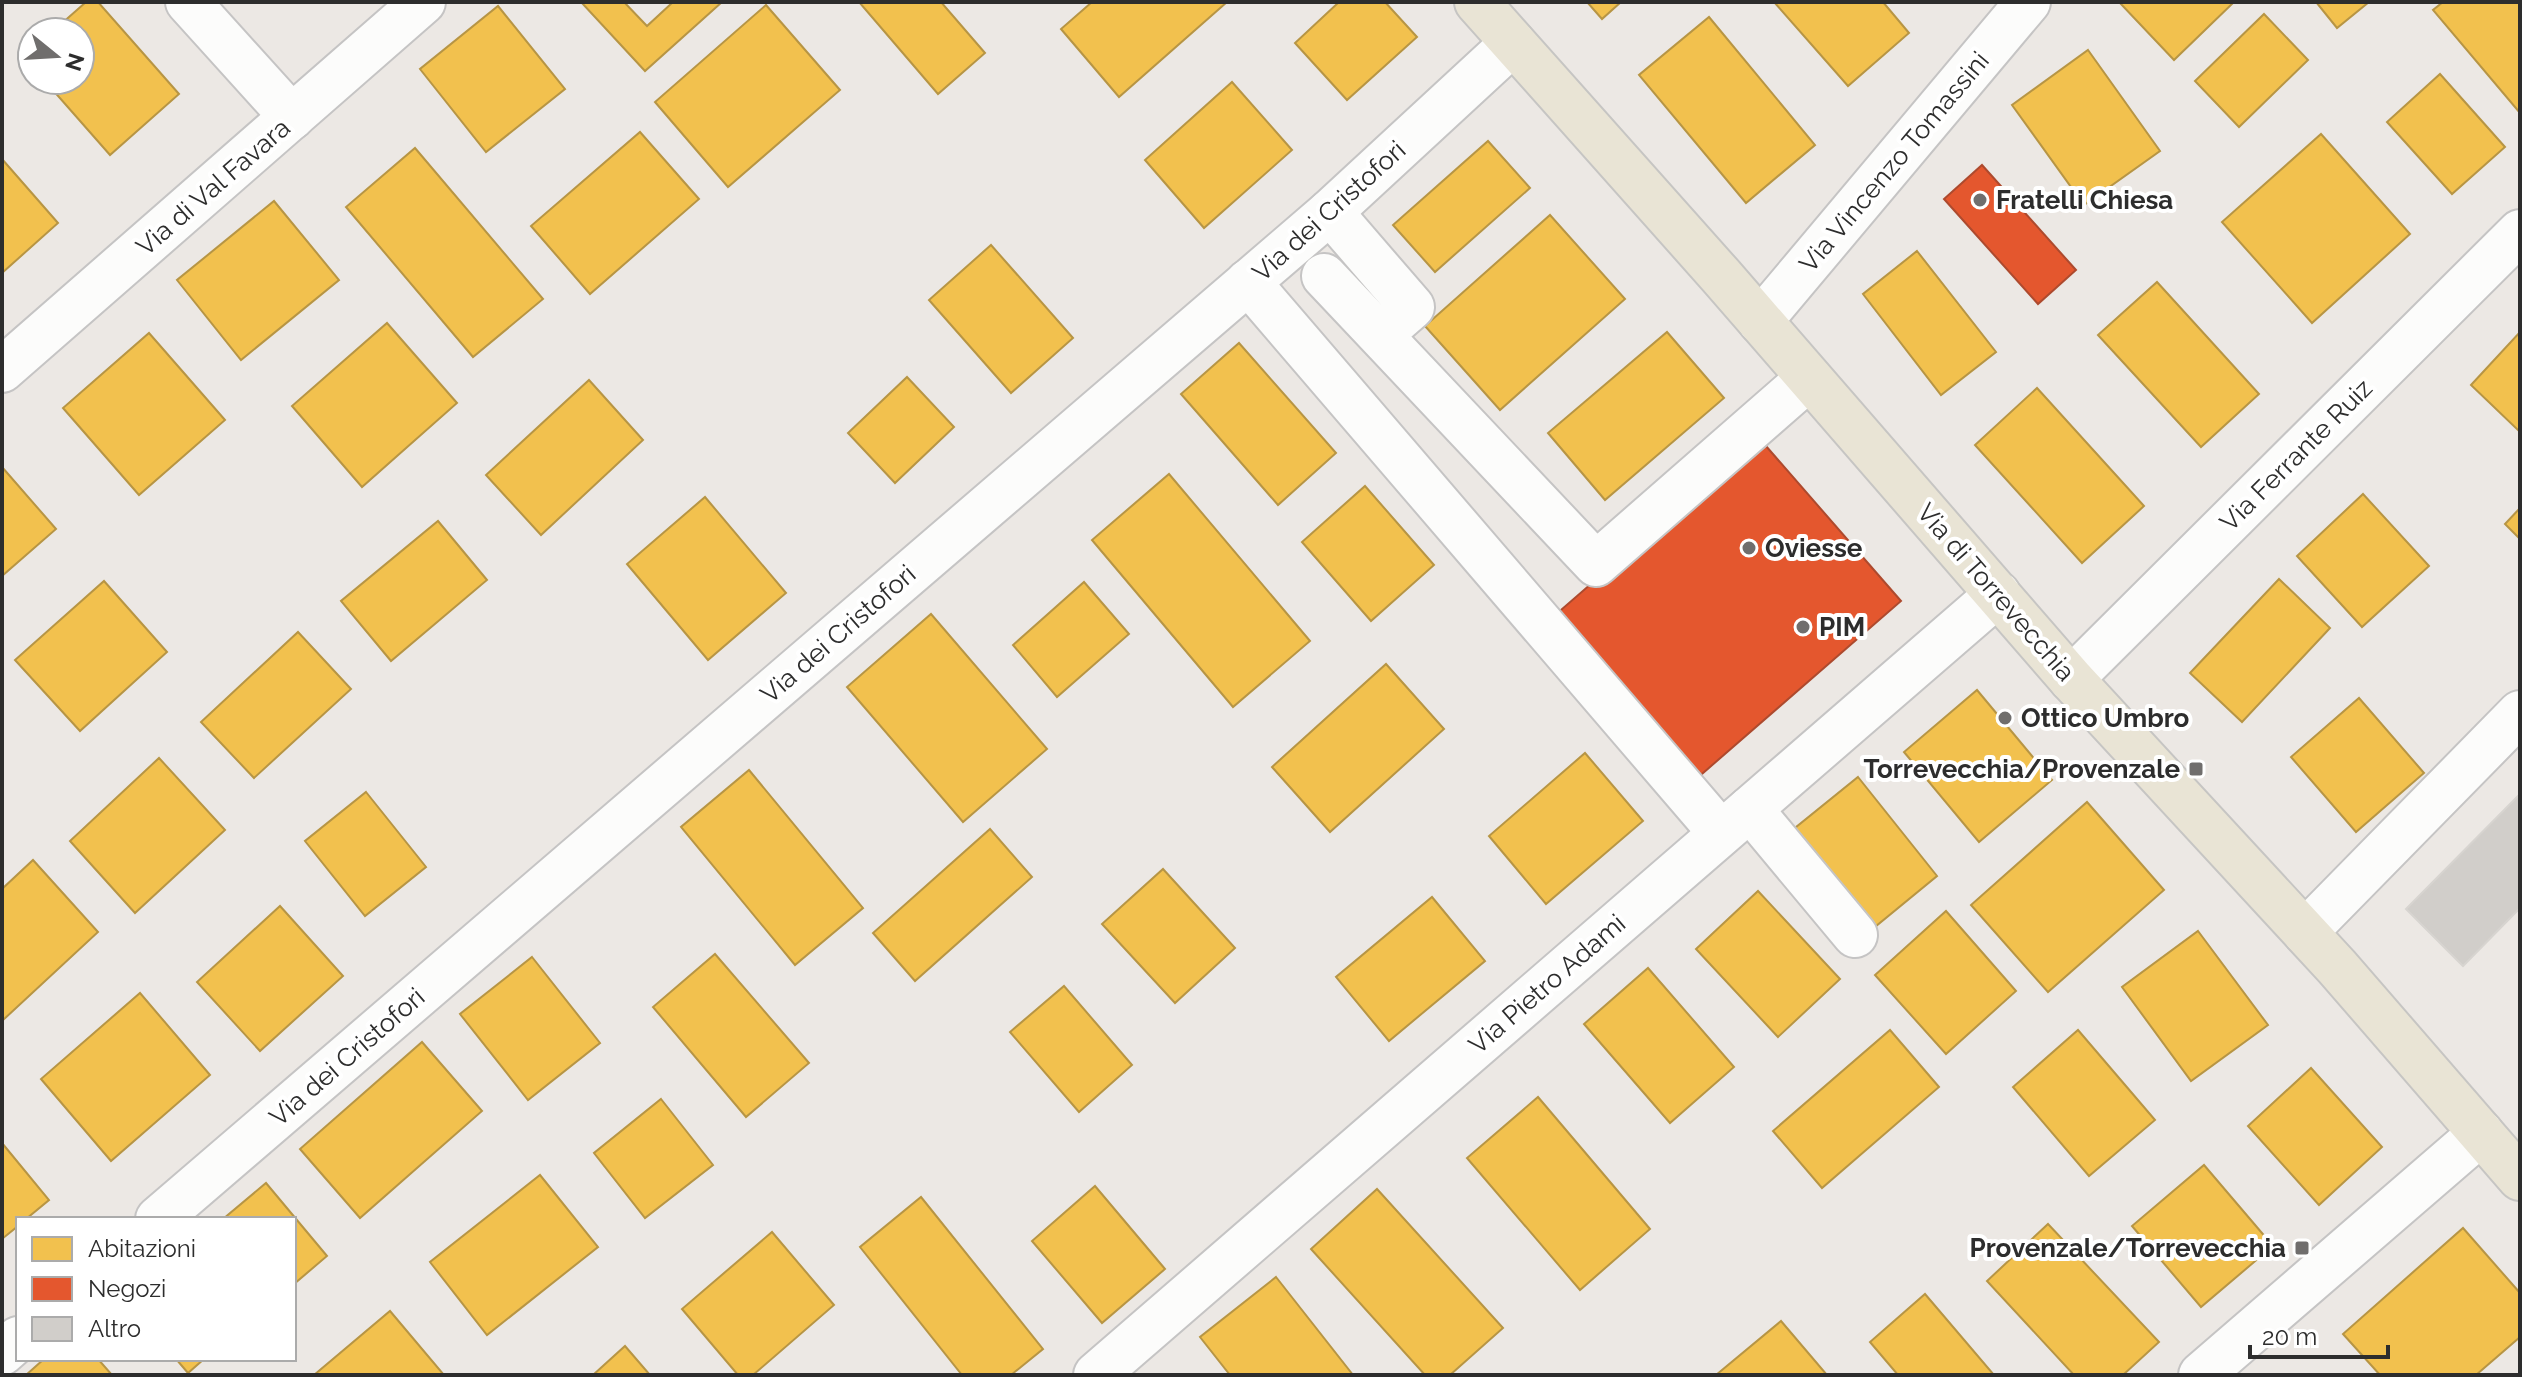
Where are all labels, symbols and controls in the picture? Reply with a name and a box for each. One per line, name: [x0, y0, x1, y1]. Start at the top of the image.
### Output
north arrow: [16, 16, 96, 96]
street label: Via Vincenzo Tomassini: [1793, 46, 1995, 278]
text: N: [60, 50, 90, 74]
street label: Via di Val Favara: [130, 112, 296, 262]
street label: Via dei Cristofori: [1246, 135, 1412, 287]
place label: Fratelli Chiesa: [1996, 185, 2173, 215]
marker: Fratelli Chiesa: [1971, 191, 1989, 209]
street label: Via Ferrante Ruiz: [2214, 373, 2378, 537]
street label: Via di Torrevecchia: [1911, 497, 2081, 687]
place label: Oviesse: [1765, 533, 1863, 563]
marker: Oviesse: [1740, 539, 1758, 557]
street label: Via dei Cristofori: [754, 559, 922, 709]
place label: PIM: [1819, 612, 1865, 642]
marker: PIM: [1794, 618, 1812, 636]
place label: Ottico Umbro: [2021, 703, 2189, 733]
marker: Ottico Umbro: [1996, 709, 2014, 727]
place label: Torrevecchia/Provenzale: [1864, 754, 2180, 784]
marker: Torrevecchia/Provenzale: [2187, 760, 2205, 778]
street label: Via Pietro Adami: [1463, 908, 1631, 1060]
street label: Via dei Cristofori: [263, 982, 431, 1132]
legend: [16, 1217, 296, 1361]
place label: Provenzale/Torrevecchia: [1970, 1233, 2286, 1263]
text: Abitazioni: [88, 1234, 196, 1263]
marker: Provenzale/Torrevecchia: [2293, 1239, 2311, 1257]
text: Negozi: [88, 1274, 166, 1303]
scale bar: [2250, 1309, 2388, 1359]
text: Altro: [88, 1314, 141, 1343]
text: 20 m: [2262, 1322, 2317, 1351]

